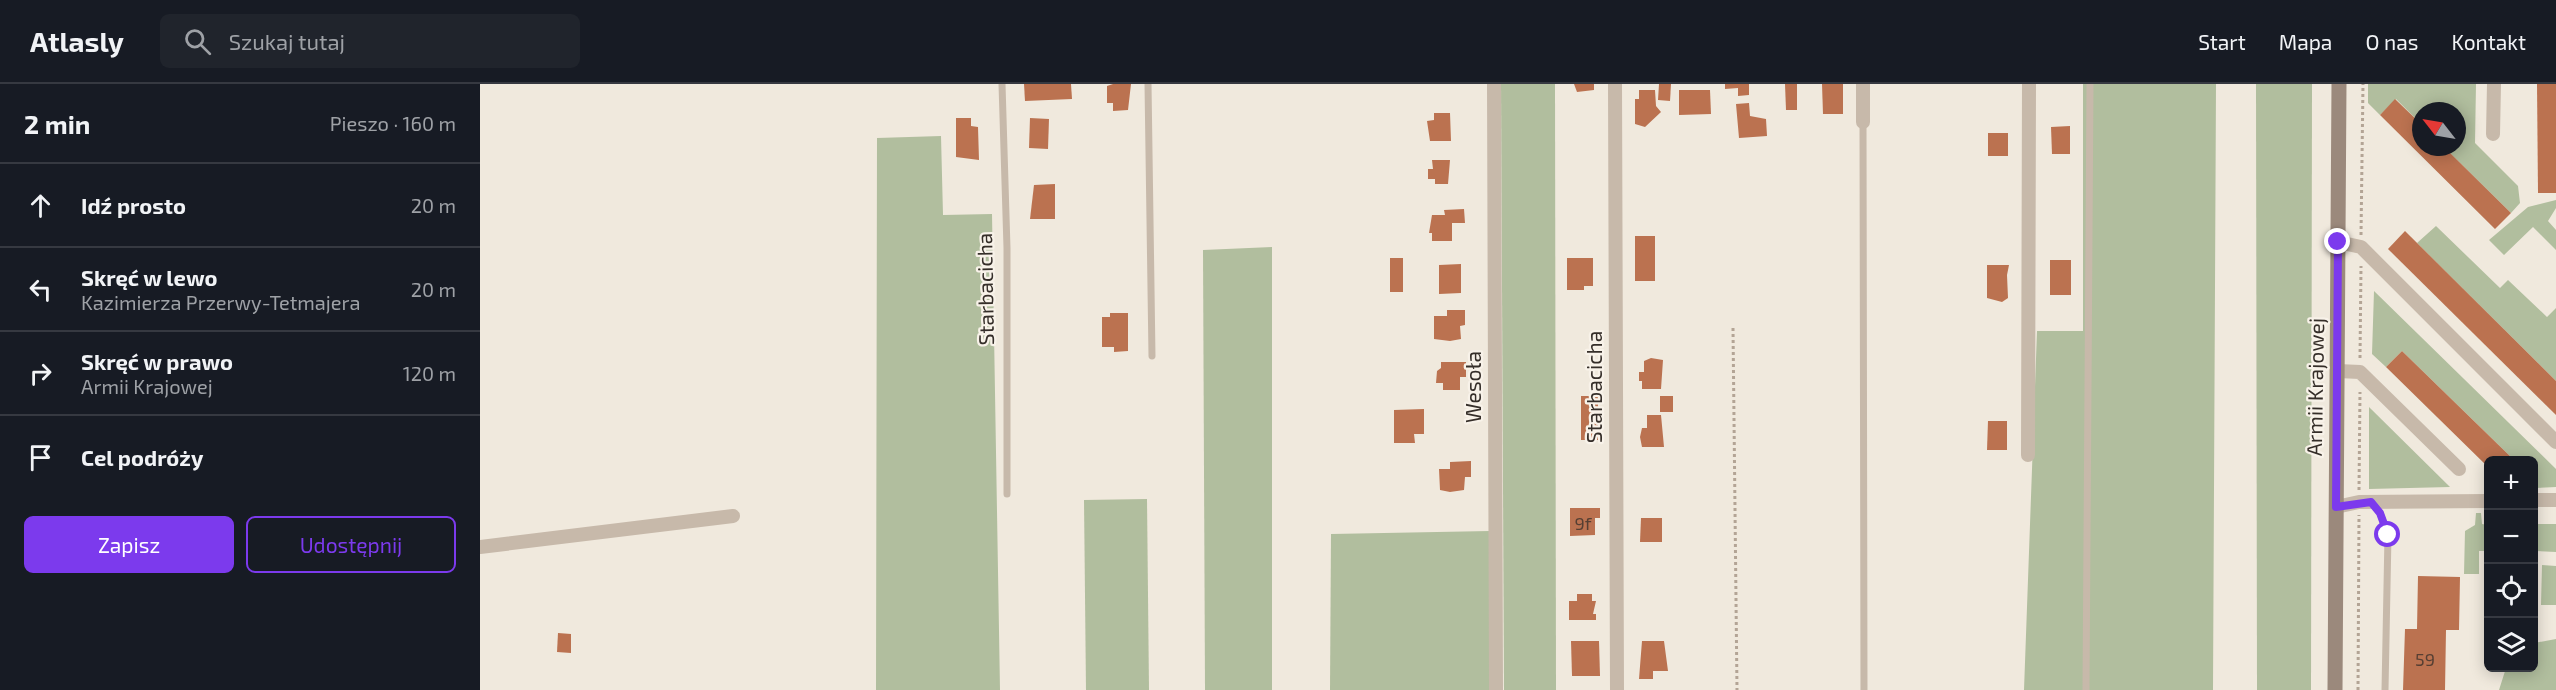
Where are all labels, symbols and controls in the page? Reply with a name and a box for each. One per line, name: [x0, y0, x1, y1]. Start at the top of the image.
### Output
search box: [160, 14, 580, 68]
text: Atlasly: [30, 24, 124, 58]
icon: search: [181, 25, 214, 58]
text: Szukaj tutaj: [229, 28, 345, 54]
text: Start: [2198, 29, 2246, 54]
text: Mapa: [2279, 29, 2332, 54]
text: O nas: [2365, 29, 2419, 54]
text: Kontakt: [2452, 29, 2526, 54]
north arrow: [2412, 102, 2466, 156]
text: 2 min: [24, 108, 90, 139]
text: Pieszo · 160 m: [330, 111, 456, 135]
icon: ahead: [24, 189, 57, 222]
text: Idź prosto: [81, 192, 186, 218]
text: 20 m: [411, 193, 456, 217]
route end: [2324, 228, 2350, 254]
street label: Starbacicha: [971, 233, 998, 346]
text: Skręć w lewo: [81, 264, 218, 290]
icon: left: [24, 273, 57, 306]
text: 20 m: [411, 277, 456, 301]
text: Kazimierza Przerwy-Tetmajera: [81, 290, 361, 314]
street label: Armii Krajowej: [2301, 318, 2329, 456]
street label: Starbacicha: [1581, 331, 1606, 443]
text: Skręć w prawo: [81, 348, 233, 374]
street label: Wesoła: [1460, 351, 1485, 423]
icon: right: [24, 357, 57, 390]
text: 120 m: [403, 361, 456, 385]
text: Armii Krajowej: [81, 374, 213, 398]
icon: arrive: [24, 441, 57, 474]
text: Cel podróży: [81, 444, 203, 470]
map controls: [2484, 456, 2538, 672]
button: +: [2484, 456, 2538, 510]
button: −: [2484, 510, 2538, 564]
house number: 9f: [1574, 512, 1593, 534]
button: Zapisz: [24, 516, 234, 573]
button: Udostępnij: [246, 516, 456, 573]
route start: [2374, 521, 2400, 547]
button: locate: [2484, 564, 2538, 618]
button: layers: [2484, 618, 2538, 672]
house number: 59: [2415, 648, 2435, 670]

